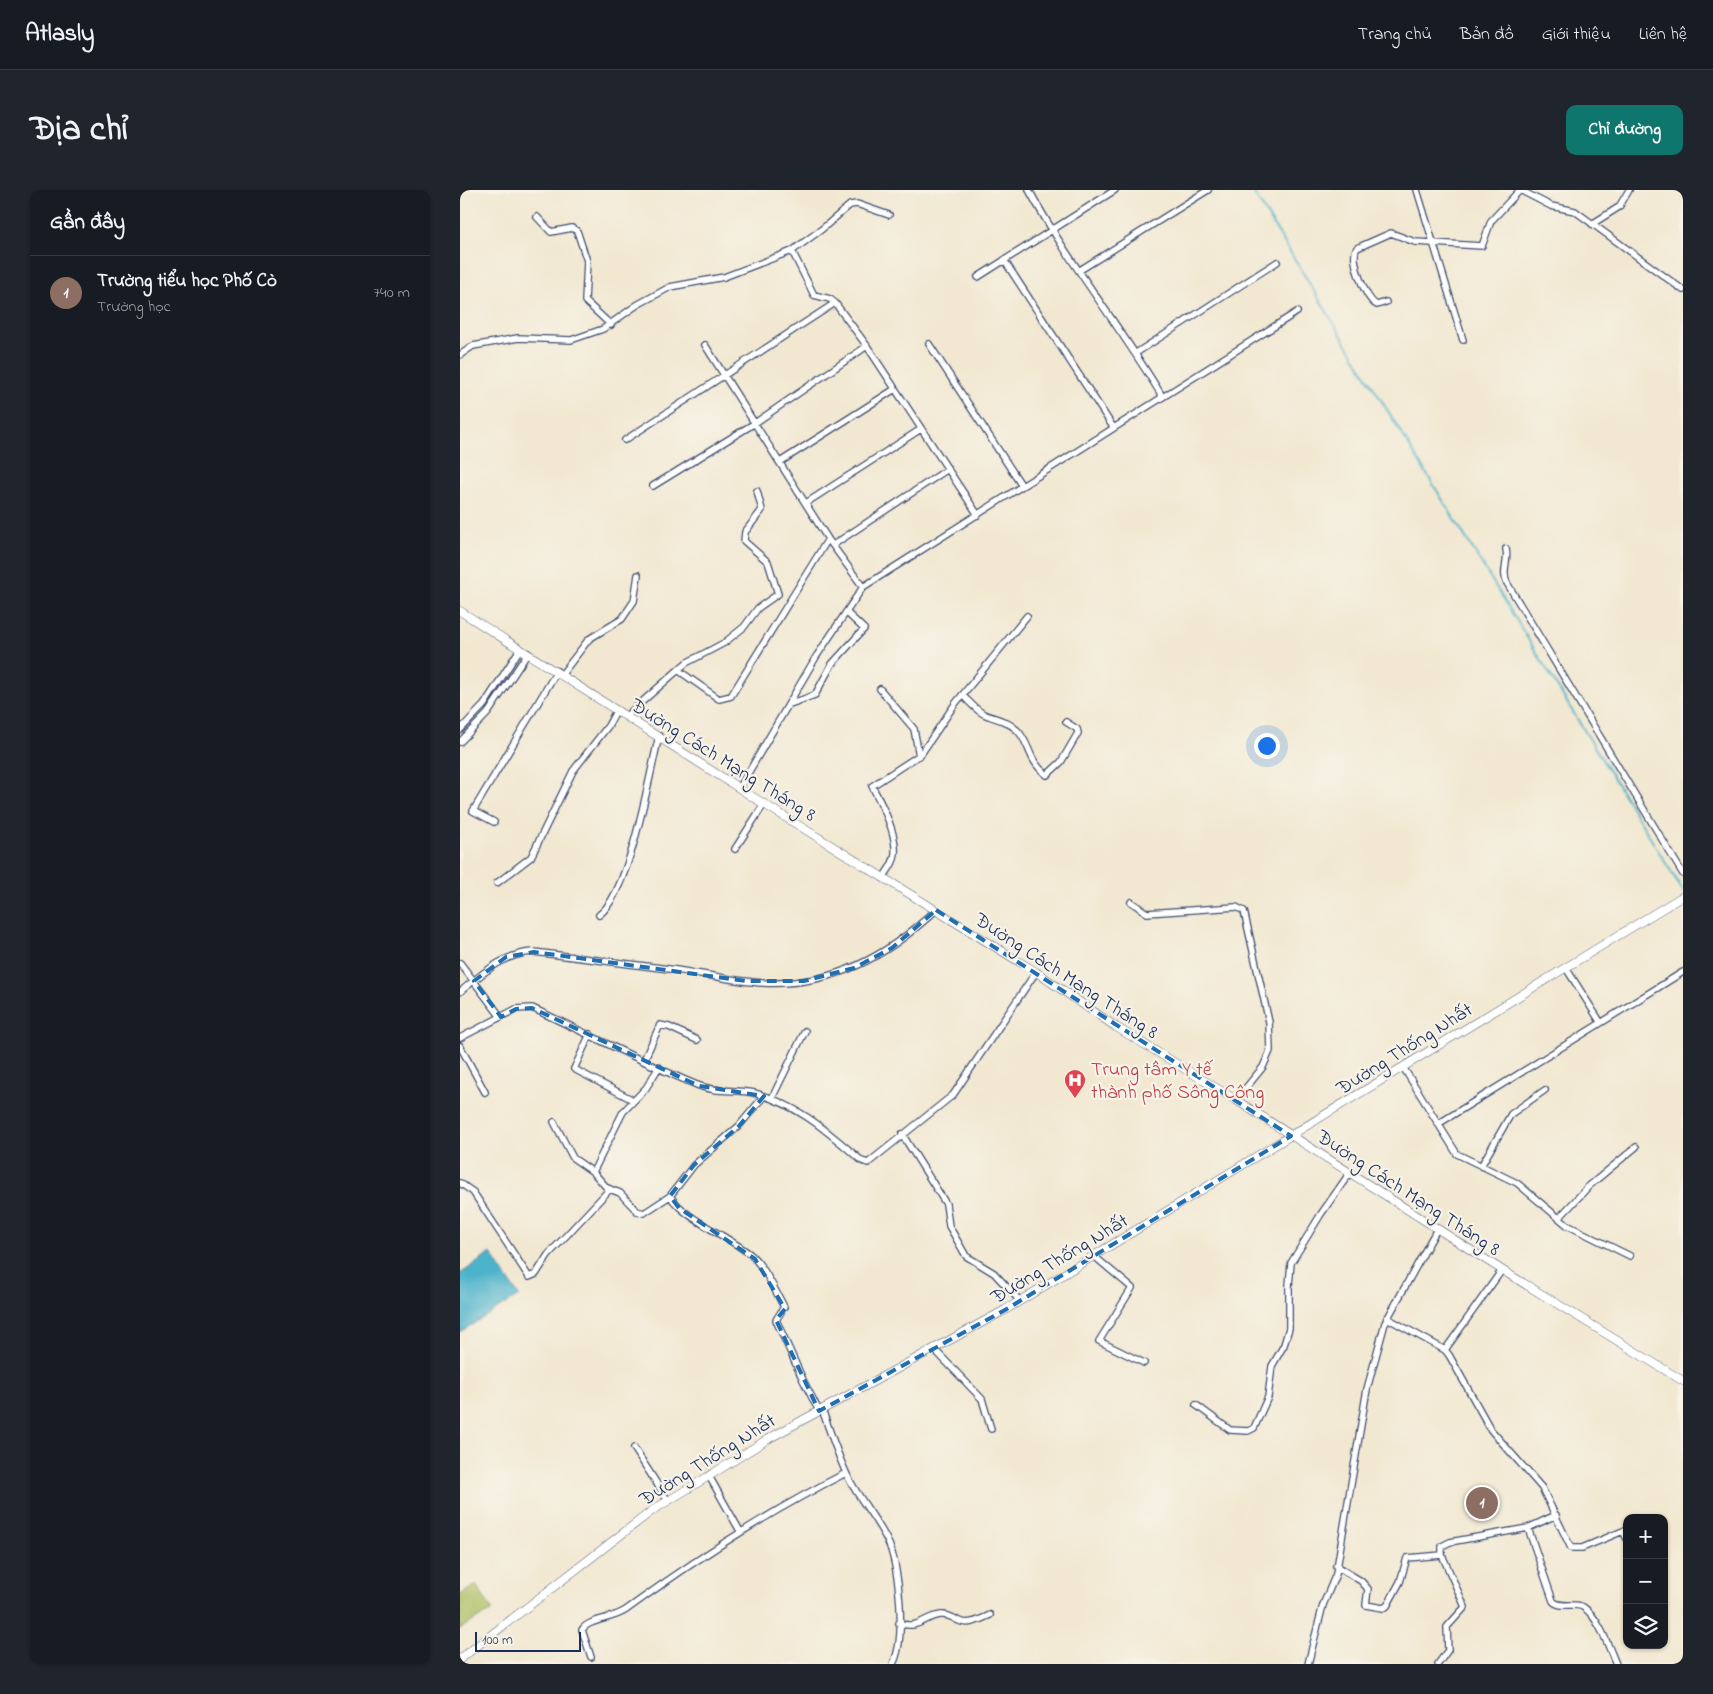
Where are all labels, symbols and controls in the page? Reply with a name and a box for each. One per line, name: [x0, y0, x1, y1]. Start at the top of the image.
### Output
text: Atlasly: [25, 17, 94, 52]
text: Trang chủ: [1358, 22, 1432, 48]
text: Bản đồ: [1460, 22, 1514, 48]
text: Giới thiệu: [1542, 22, 1611, 48]
text: Liên hệ: [1639, 22, 1688, 48]
text: Địa chỉ: [30, 105, 128, 156]
button: Chỉ đường: [1566, 105, 1683, 155]
text: Gần đây: [50, 208, 125, 238]
text: Trường tiểu học Phố Cò: [97, 268, 277, 295]
text: 1: [63, 281, 69, 305]
text: 740 m: [373, 281, 410, 305]
text: Trường học: [97, 295, 171, 319]
street label: Đường Cách Mạng Tháng 8: [623, 692, 821, 831]
your location: [1254, 733, 1280, 759]
street label: Đường Cách Mạng Tháng 8: [967, 906, 1163, 1048]
street label: Đường Thống Nhất: [1331, 996, 1480, 1105]
place label: Trung tâm Y tế thành phố Sông Công: [1091, 1056, 1264, 1109]
hospital icon: Trung tâm Y tế thành phố Sông Công: [1063, 1068, 1087, 1099]
street label: Đường Cách Mạng Tháng 8: [1309, 1123, 1505, 1265]
street label: Đường Thống Nhất: [985, 1207, 1135, 1314]
street label: Đường Thống Nhất: [634, 1407, 783, 1516]
pin: 1: [1466, 1484, 1498, 1522]
map controls: [1623, 1514, 1668, 1649]
button: +: [1623, 1514, 1668, 1559]
button: −: [1623, 1559, 1668, 1604]
button: layers: [1623, 1604, 1668, 1649]
scale bar: [475, 1629, 581, 1652]
text: 100 m: [482, 1630, 513, 1651]

